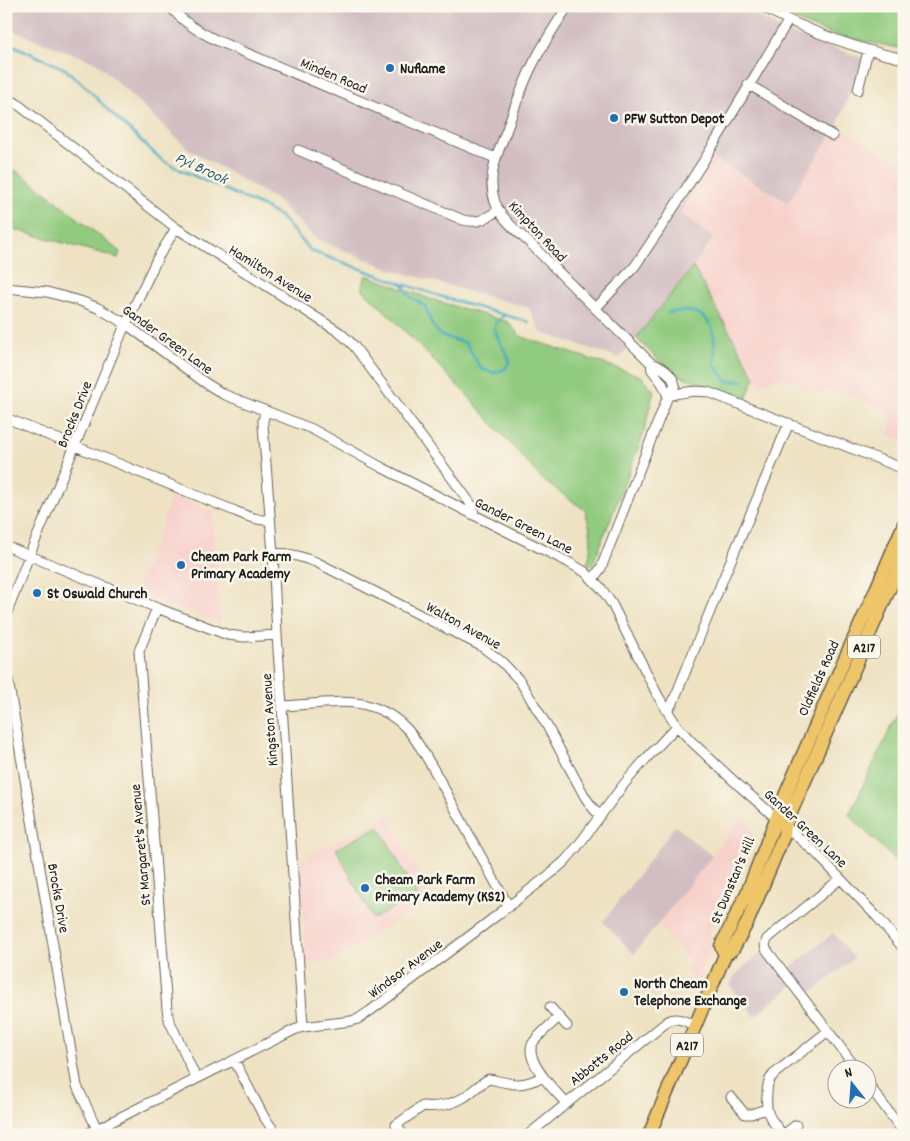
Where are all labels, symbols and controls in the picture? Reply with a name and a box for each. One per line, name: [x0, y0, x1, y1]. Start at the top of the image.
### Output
street label: Minden Road: [296, 53, 370, 101]
place label: Nuflame: [400, 59, 446, 81]
marker: Nuflame: [384, 62, 396, 74]
place label: PFW Sutton Depot: [624, 109, 725, 131]
marker: PFW Sutton Depot: [608, 112, 620, 124]
water label: Pyl Brook: [171, 147, 232, 192]
street label: Kimpton Road: [502, 197, 571, 268]
street label: Hamilton Avenue: [224, 240, 316, 309]
street label: Gander Green Lane: [117, 300, 217, 381]
street label: Brocks Drive: [53, 378, 99, 451]
street label: Gander Green Lane: [470, 493, 576, 561]
place label: Cheam Park Farm Primary Academy: [191, 547, 291, 586]
marker: Cheam Park Farm Primary Academy: [175, 559, 187, 571]
place label: St Oswald Church: [47, 584, 148, 606]
marker: St Oswald Church: [31, 587, 43, 599]
street label: Walton Avenue: [421, 597, 505, 657]
road number: A217: [848, 636, 880, 659]
street label: Oldfields Road: [793, 637, 846, 720]
street label: Kingston Avenue: [257, 672, 285, 767]
street label: St Margaret's Avenue: [126, 783, 158, 907]
street label: Gander Green Lane: [758, 785, 852, 874]
street label: St Dunstan's Hill: [706, 833, 762, 928]
street label: Brocks Drive: [40, 862, 74, 935]
place label: Cheam Park Farm Primary Academy (KS2): [375, 870, 505, 909]
marker: Cheam Park Farm Primary Academy (KS2): [359, 882, 371, 894]
street label: Windsor Avenue: [364, 934, 448, 1005]
place label: North Cheam Telephone Exchange: [634, 974, 747, 1013]
marker: North Cheam Telephone Exchange: [618, 986, 630, 998]
street label: Abbotts Road: [566, 1027, 639, 1092]
road number: A217: [671, 1034, 703, 1056]
north arrow: [828, 1058, 878, 1108]
text: N: [843, 1063, 855, 1084]

